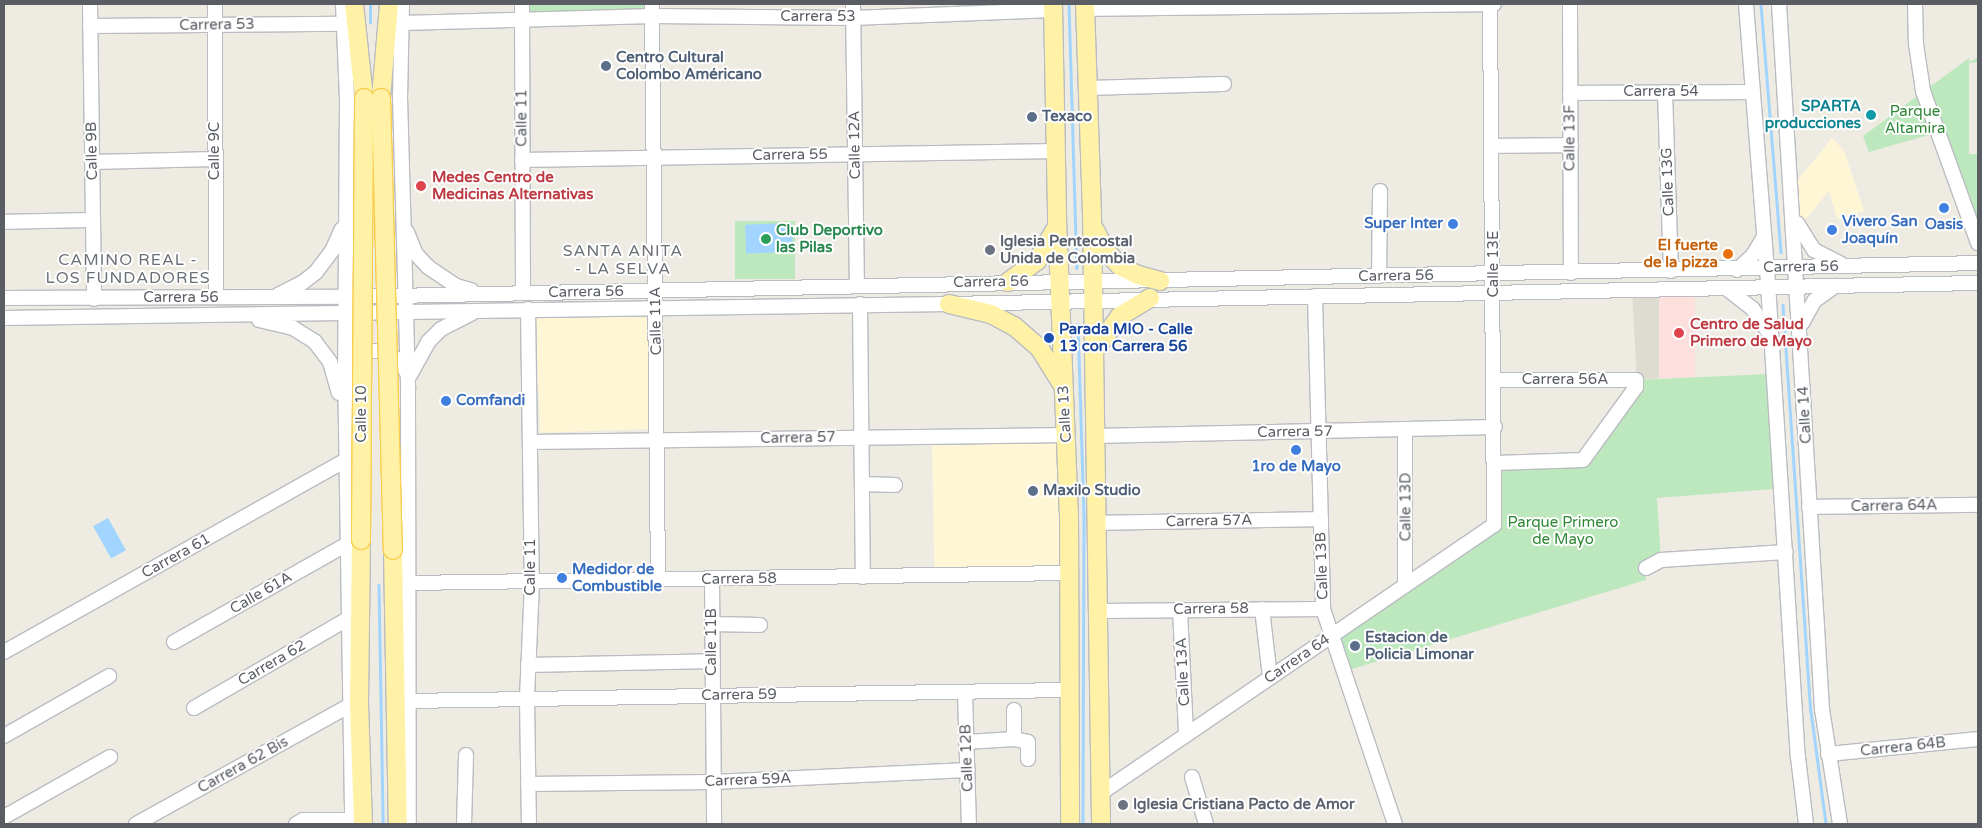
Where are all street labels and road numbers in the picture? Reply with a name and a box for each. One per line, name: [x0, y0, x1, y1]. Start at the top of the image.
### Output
street label: Carrera 53: [780, 8, 856, 26]
street label: Carrera 53: [179, 15, 255, 35]
street label: Carrera 54: [1623, 83, 1699, 101]
street label: Calle 11: [513, 89, 531, 147]
street label: Calle 13F: [1561, 105, 1579, 171]
street label: Calle 12A: [845, 110, 865, 180]
street label: Calle 9B: [82, 122, 102, 180]
street label: Calle 9C: [206, 122, 224, 180]
street label: Carrera 55: [752, 145, 828, 165]
street label: Calle 13G: [1658, 147, 1678, 217]
street label: Calle 13E: [1485, 230, 1503, 298]
street label: Carrera 56: [1763, 257, 1839, 277]
street label: Carrera 56: [1358, 266, 1434, 286]
street label: Carrera 56: [953, 272, 1029, 292]
street label: Carrera 56: [548, 282, 624, 302]
street label: Calle 11A: [646, 286, 666, 356]
street label: Carrera 56: [143, 289, 219, 307]
street label: Carrera 56A: [1522, 371, 1608, 389]
street label: Calle 10: [353, 385, 371, 443]
street label: Calle 13: [1055, 385, 1075, 443]
street label: Calle 14: [1795, 386, 1815, 444]
street label: Carrera 57: [1257, 422, 1333, 442]
street label: Carrera 57: [760, 428, 836, 448]
street label: Calle 13D: [1397, 473, 1415, 541]
street label: Carrera 64A: [1850, 496, 1938, 516]
street label: Carrera 57A: [1165, 511, 1253, 531]
street label: Carrera 61: [139, 530, 213, 582]
street label: Calle 13B: [1312, 532, 1332, 600]
street label: Calle 11: [522, 538, 540, 596]
street label: Calle 61A: [227, 568, 295, 618]
street label: Carrera 58: [701, 569, 777, 589]
street label: Carrera 58: [1173, 599, 1249, 619]
street label: Calle 11B: [703, 608, 721, 676]
street label: Carrera 64: [1261, 630, 1333, 688]
street label: Carrera 62: [235, 636, 309, 690]
street label: Calle 13A: [1172, 637, 1194, 707]
street label: Carrera 59: [701, 685, 777, 705]
street label: Calle 12B: [957, 724, 977, 792]
street label: Carrera 62 Bis: [195, 733, 291, 797]
street label: Carrera 64B: [1859, 734, 1947, 760]
street label: Carrera 59A: [704, 769, 792, 791]

